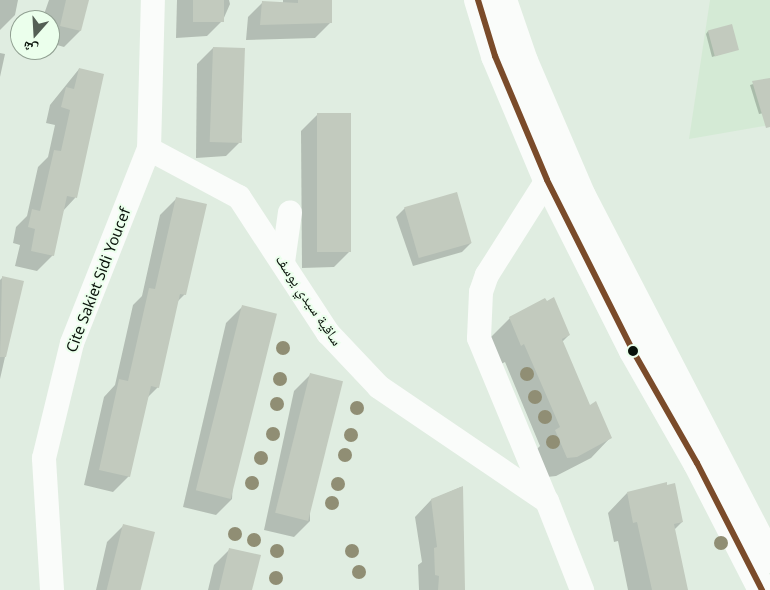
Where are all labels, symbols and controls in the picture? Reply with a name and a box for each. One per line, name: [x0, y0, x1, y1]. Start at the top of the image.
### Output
north arrow: [10, 10, 60, 60]
text: ش: [20, 37, 40, 60]
street label: Cite Sakiet Sidi Youcef: [62, 205, 134, 355]
street label: ساقية سيدي يوسف: [272, 251, 346, 349]
unlabelled marker: [628, 346, 638, 356]

